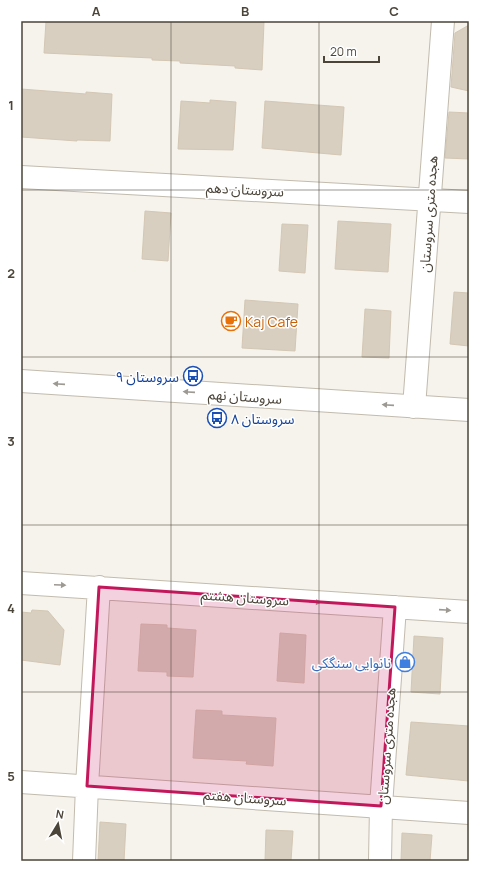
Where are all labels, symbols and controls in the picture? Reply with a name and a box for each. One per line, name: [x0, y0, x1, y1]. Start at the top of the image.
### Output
text: A: [92, 2, 101, 20]
text: B: [241, 2, 249, 20]
text: C: [389, 2, 399, 20]
scale bar: [324, 38, 379, 64]
text: 20 m: [330, 43, 357, 60]
text: 1: [8, 96, 14, 114]
street label: هجده متری سروستان: [414, 155, 442, 273]
street label: سروستان دهم: [205, 177, 284, 203]
text: 2: [7, 264, 15, 282]
cafe icon: Kaj Cafe: [220, 310, 242, 332]
place label: Kaj Cafe: [245, 312, 298, 331]
bus stop icon: سروستان ٩: [182, 365, 204, 387]
place label: سروستان ٩: [116, 367, 179, 386]
one-way arrow: [53, 380, 65, 387]
street label: سروستان نهم: [207, 384, 283, 410]
one-way arrow: [182, 389, 195, 395]
one-way arrow: [381, 402, 394, 408]
bus stop icon: سروستان ٨: [206, 407, 228, 429]
place label: سروستان ٨: [231, 409, 294, 428]
text: 3: [7, 432, 15, 450]
one-way arrow: [54, 582, 67, 588]
street label: سروستان هشتم: [200, 584, 290, 612]
one-way arrow: [309, 598, 321, 605]
text: 4: [7, 599, 15, 617]
one-way arrow: [439, 607, 451, 614]
shop icon: نانوایی سنگکی: [394, 651, 416, 673]
place label: نانوایی سنگکی: [312, 653, 391, 672]
street label: هجده متری سروستان: [372, 687, 400, 805]
text: 5: [7, 767, 15, 785]
street label: سروستان هفتم: [203, 785, 287, 811]
north arrow: [38, 804, 78, 844]
text: N: [55, 806, 65, 822]

